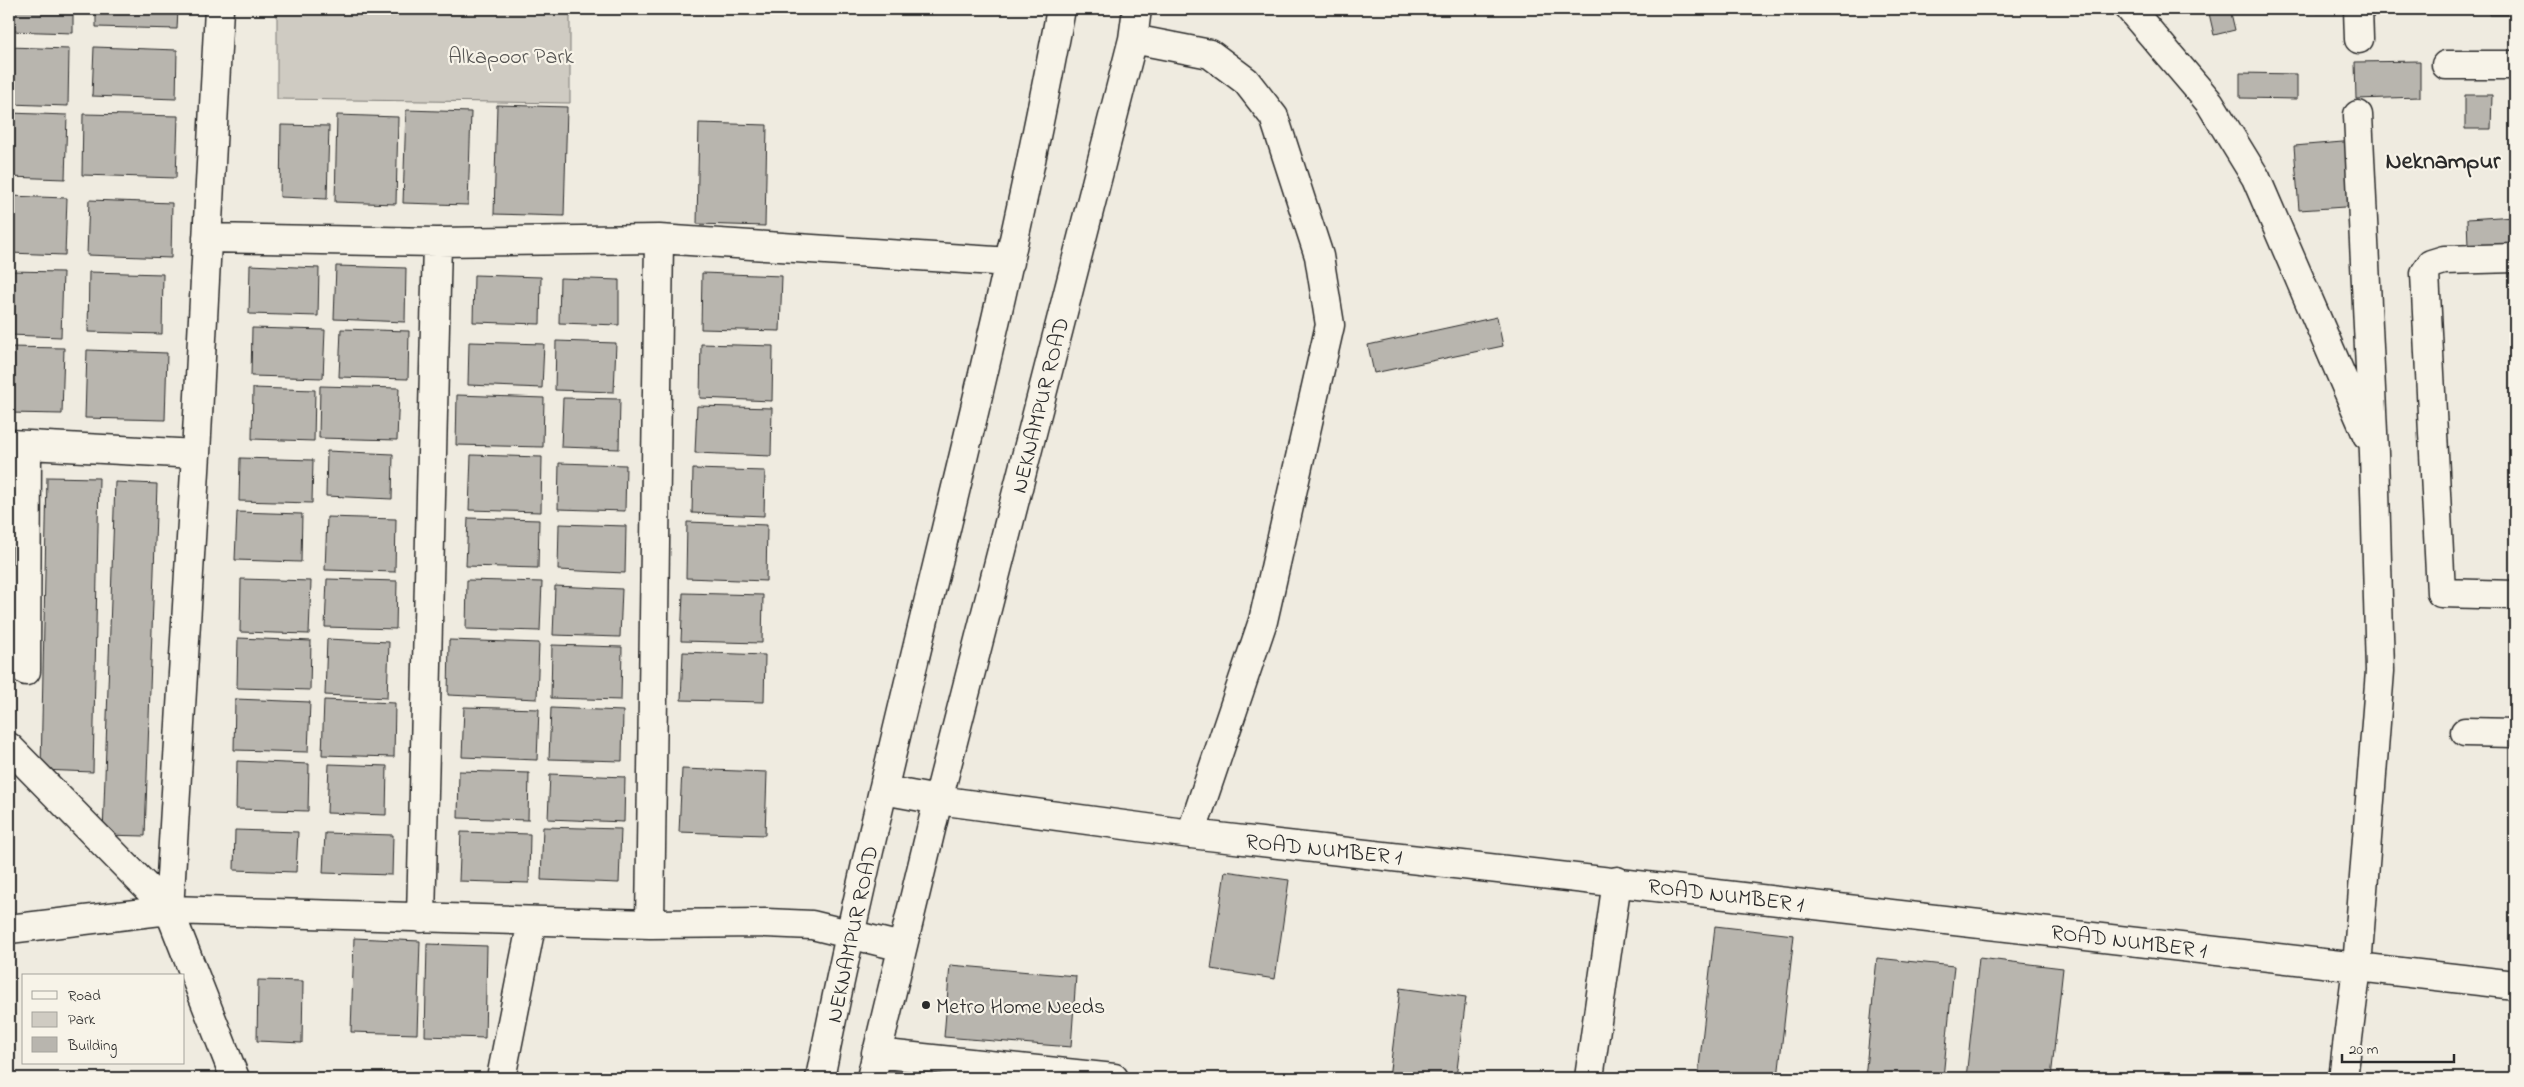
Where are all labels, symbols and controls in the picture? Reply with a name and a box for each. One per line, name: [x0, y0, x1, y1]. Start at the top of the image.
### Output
park label: Alkapoor Park: [448, 42, 574, 74]
district label: Neknampur: [2385, 145, 2501, 180]
street label: NEKNAMPUR ROAD: [1005, 314, 1079, 497]
street label: ROAD NUMBER 1: [1244, 827, 1403, 875]
street label: NEKNAMPUR ROAD: [820, 843, 888, 1026]
street label: ROAD NUMBER 1: [1646, 872, 1805, 922]
street label: ROAD NUMBER 1: [2049, 918, 2208, 968]
legend: [22, 974, 185, 1064]
text: Road: [68, 985, 101, 1007]
place label: Metro Home Needs: [936, 992, 1105, 1024]
marker: Metro Home Needs: [920, 999, 932, 1011]
text: Park: [68, 1009, 96, 1031]
scale bar: [2342, 1032, 2454, 1064]
text: Building: [67, 1035, 117, 1058]
text: 20 m: [2349, 1039, 2379, 1061]

